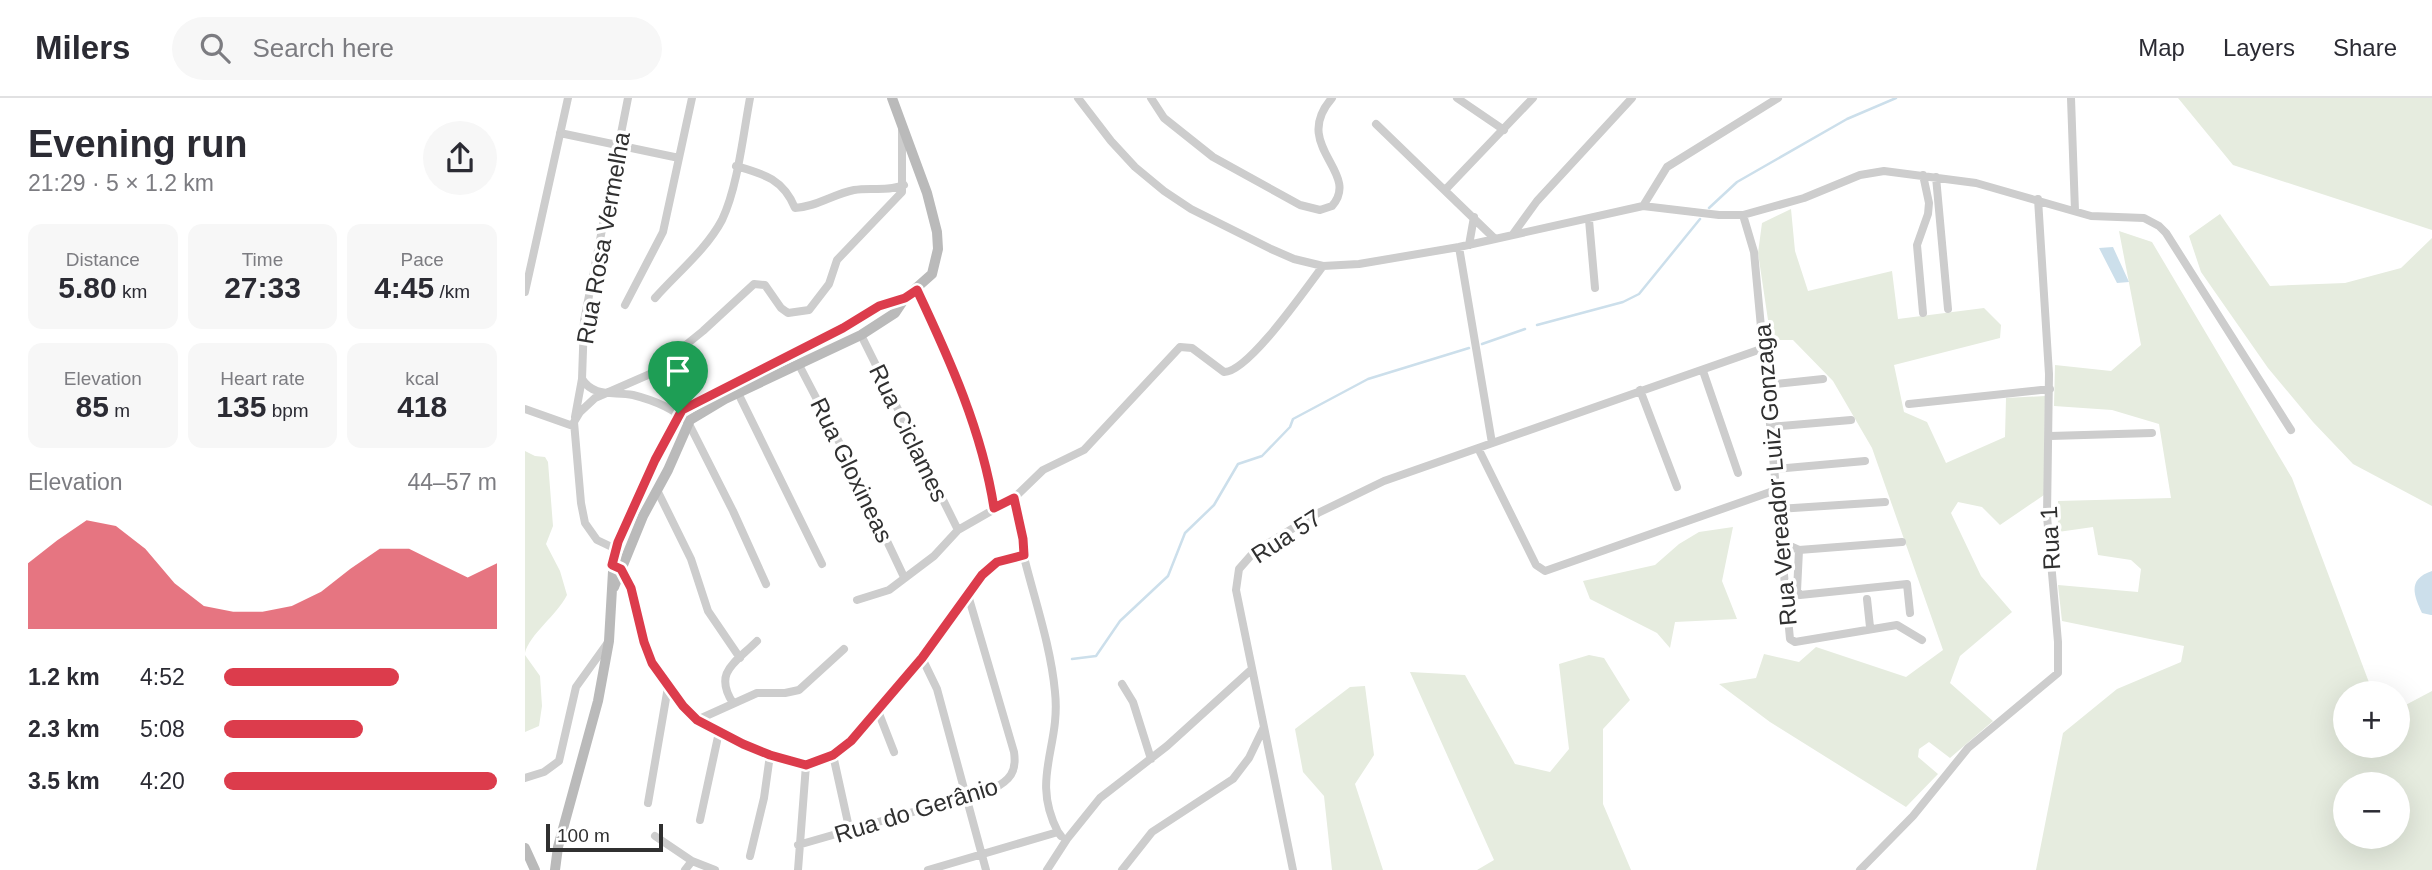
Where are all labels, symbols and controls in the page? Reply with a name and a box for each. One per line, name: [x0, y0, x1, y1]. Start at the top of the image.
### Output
search box: [172, 17, 662, 80]
text: Milers: [35, 29, 130, 66]
icon: search: [196, 29, 234, 67]
text: Search here: [252, 33, 394, 63]
text: Map: [2138, 34, 2185, 61]
text: Layers: [2223, 34, 2295, 61]
text: Share: [2333, 34, 2397, 61]
button: share: [423, 121, 497, 195]
text: Evening run: [28, 123, 248, 165]
street label: Rua Rosa Vermelha: [571, 129, 635, 346]
text: 21:29 · 5 × 1.2 km: [28, 170, 214, 196]
text: Distance: [66, 249, 140, 270]
text: Time: [242, 249, 283, 270]
text: Pace: [401, 249, 444, 270]
text: 5.80: [58, 271, 117, 304]
text: 27:33: [224, 271, 301, 304]
text: 4:45: [374, 271, 434, 304]
text: km: [117, 281, 147, 302]
text: /km: [434, 281, 470, 302]
street label: Rua Vereador Luiz Gonzaga: [1748, 322, 1802, 627]
pin: [648, 341, 708, 413]
icon: arrive: [659, 352, 697, 390]
street label: Rua Ciclames: [864, 360, 954, 506]
text: Elevation: [64, 368, 142, 389]
text: Heart rate: [220, 368, 305, 389]
text: kcal: [405, 368, 439, 389]
text: 85: [76, 390, 109, 423]
text: 135: [216, 390, 266, 423]
text: 418: [397, 390, 447, 423]
street label: Rua Gloxineas: [805, 393, 899, 547]
text: m: [109, 400, 130, 421]
text: bpm: [266, 400, 309, 421]
text: Elevation: [28, 469, 123, 495]
text: 44–57 m: [407, 469, 497, 495]
street label: Rua 57: [1246, 504, 1326, 568]
street label: Rua 1: [2035, 505, 2065, 571]
text: 1.2 km: [28, 664, 100, 690]
text: 4:52: [140, 664, 185, 690]
map controls: [2333, 681, 2410, 849]
button: +: [2333, 681, 2410, 758]
text: 2.3 km: [28, 716, 100, 742]
text: 5:08: [140, 716, 185, 742]
text: 3.5 km: [28, 768, 100, 794]
text: 4:20: [140, 768, 185, 794]
street label: Rua do Gerânio: [831, 772, 1001, 848]
button: −: [2333, 772, 2410, 849]
scale bar: [546, 821, 663, 853]
text: 100 m: [557, 825, 610, 846]

